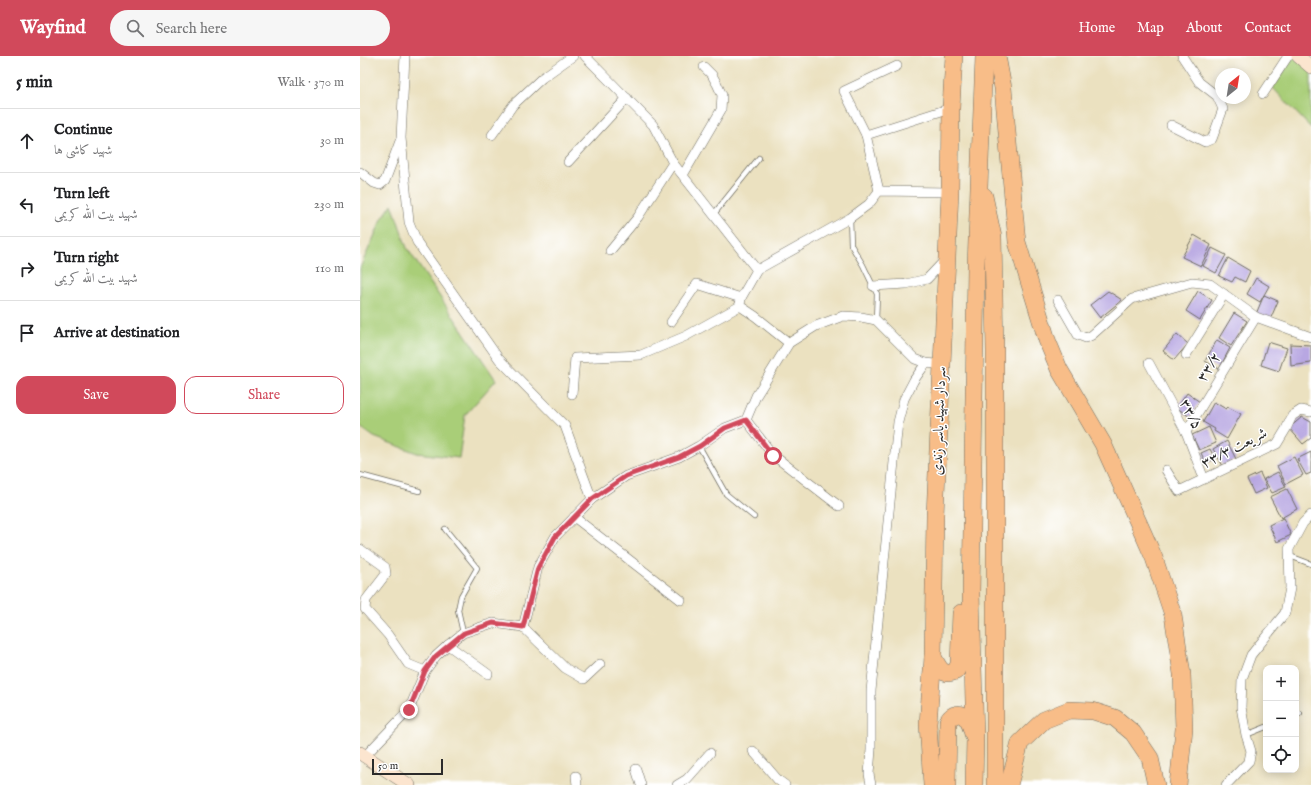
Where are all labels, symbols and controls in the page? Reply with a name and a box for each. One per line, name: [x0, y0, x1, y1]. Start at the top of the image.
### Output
search box: [110, 10, 390, 46]
text: Wayfind: [20, 16, 86, 40]
icon: search: [124, 17, 146, 39]
text: Search here: [156, 19, 227, 38]
text: Home: [1079, 19, 1115, 37]
text: Map: [1137, 19, 1164, 37]
text: About: [1186, 19, 1222, 37]
text: Contact: [1244, 19, 1291, 37]
north arrow: [1215, 68, 1251, 104]
text: 5 min: [16, 72, 53, 93]
text: Walk · 370 m: [278, 74, 344, 91]
text: Continue: [54, 120, 112, 139]
icon: ahead: [16, 130, 38, 152]
text: 30 m: [320, 132, 344, 149]
text: شهید کاشی ها: [54, 142, 112, 159]
text: Turn left: [54, 184, 110, 203]
icon: left: [16, 194, 38, 216]
text: 230 m: [314, 196, 344, 213]
text: شهید بیت الله کریمی: [54, 206, 138, 223]
text: Turn right: [54, 248, 119, 267]
icon: right: [16, 258, 38, 280]
text: 110 m: [315, 260, 344, 277]
text: شهید بیت الله کریمی: [54, 270, 138, 287]
icon: arrive: [16, 322, 38, 344]
text: Arrive at destination: [54, 323, 180, 342]
street label: ۳۳/۲: [1193, 349, 1225, 385]
street label: سردار شهید یاسر زندی: [928, 366, 950, 476]
button: Save: [16, 376, 176, 414]
button: Share: [184, 376, 344, 414]
street label: ۳۳/۵: [1175, 396, 1207, 432]
street label: شریعت ۳۳/۳: [1198, 423, 1270, 473]
route start: [764, 447, 782, 465]
map controls: [1263, 665, 1299, 773]
button: +: [1263, 665, 1299, 701]
route end: [400, 701, 418, 719]
button: −: [1263, 701, 1299, 737]
button: locate: [1263, 737, 1299, 773]
scale bar: [372, 757, 443, 776]
text: 50 m: [378, 759, 398, 773]

